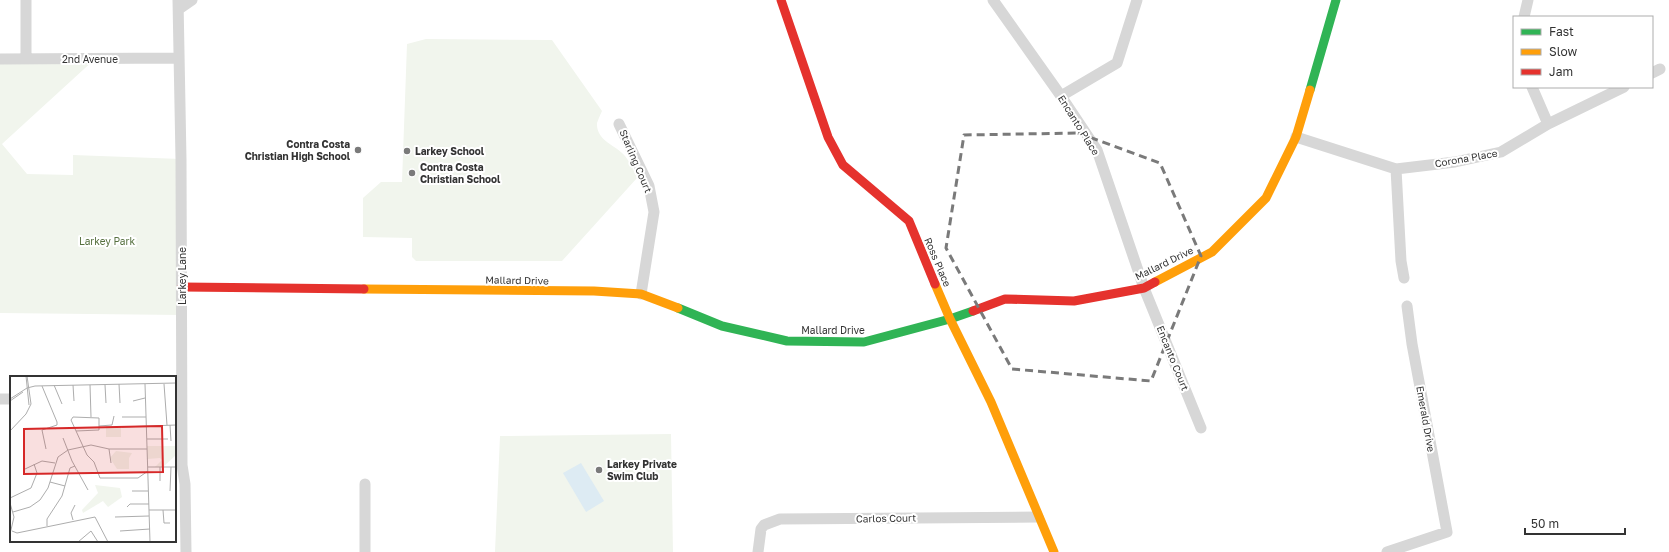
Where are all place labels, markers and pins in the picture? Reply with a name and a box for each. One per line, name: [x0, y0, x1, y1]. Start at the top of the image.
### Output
place label: Contra Costa Christian High School: [245, 138, 351, 162]
marker: Contra Costa Christian High School: [353, 145, 363, 155]
place label: Larkey School: [415, 145, 485, 157]
marker: Larkey School: [402, 146, 412, 156]
place label: Contra Costa Christian School: [420, 161, 501, 185]
marker: Contra Costa Christian School: [407, 168, 417, 178]
place label: Larkey Private Swim Club: [607, 458, 677, 482]
marker: Larkey Private Swim Club: [594, 465, 604, 475]

